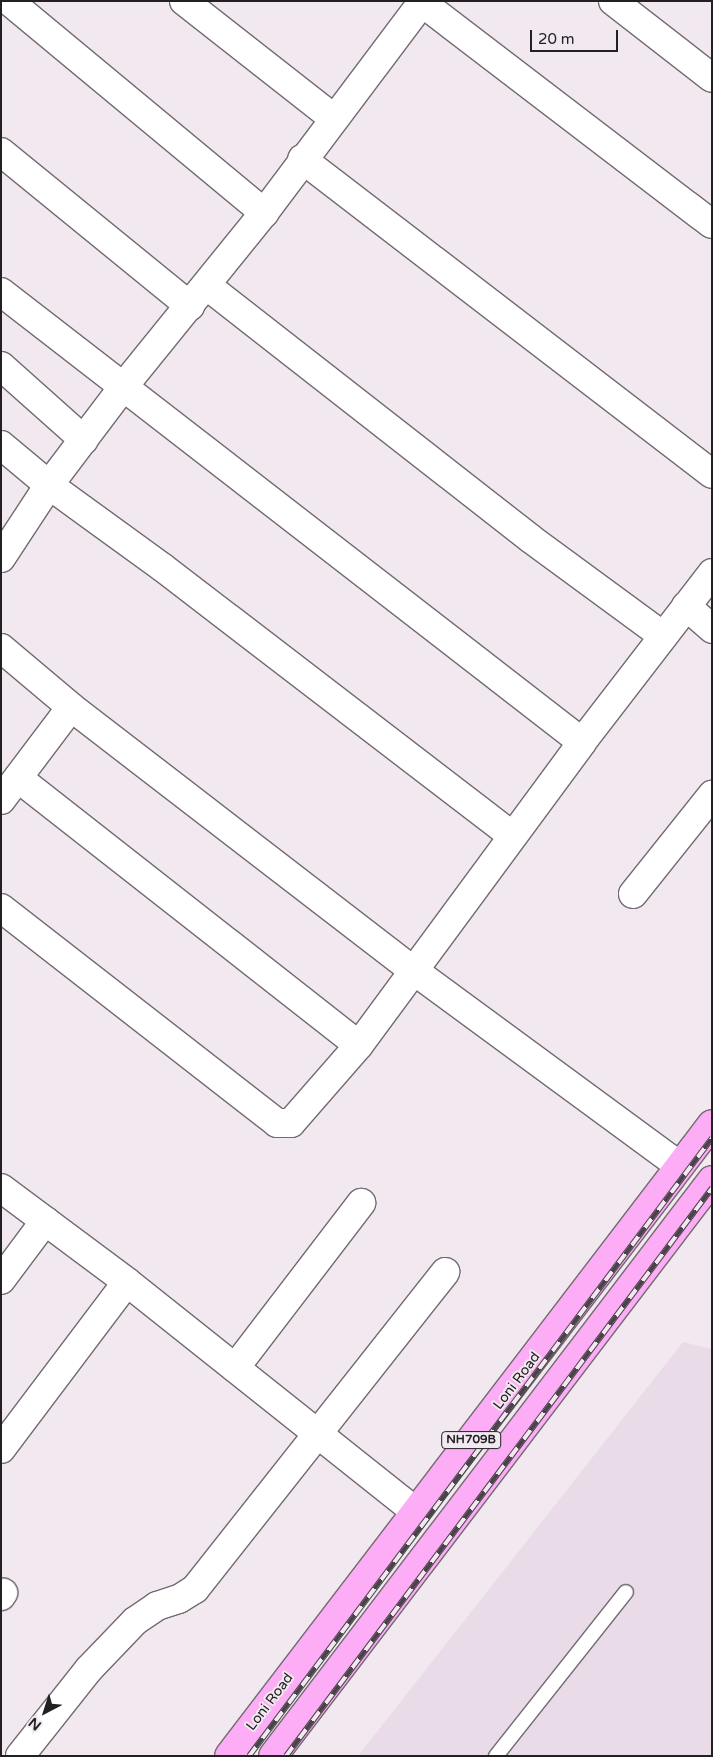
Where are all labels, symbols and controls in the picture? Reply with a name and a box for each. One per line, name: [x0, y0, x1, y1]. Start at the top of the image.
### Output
scale bar: [533, 20, 620, 52]
text: 20 m: [538, 30, 575, 48]
street label: Loni Road: [490, 1349, 544, 1413]
road number: NH709B: [441, 1430, 501, 1450]
street label: Loni Road: [243, 1670, 297, 1734]
north arrow: [20, 1687, 70, 1737]
text: N: [25, 1714, 45, 1734]

